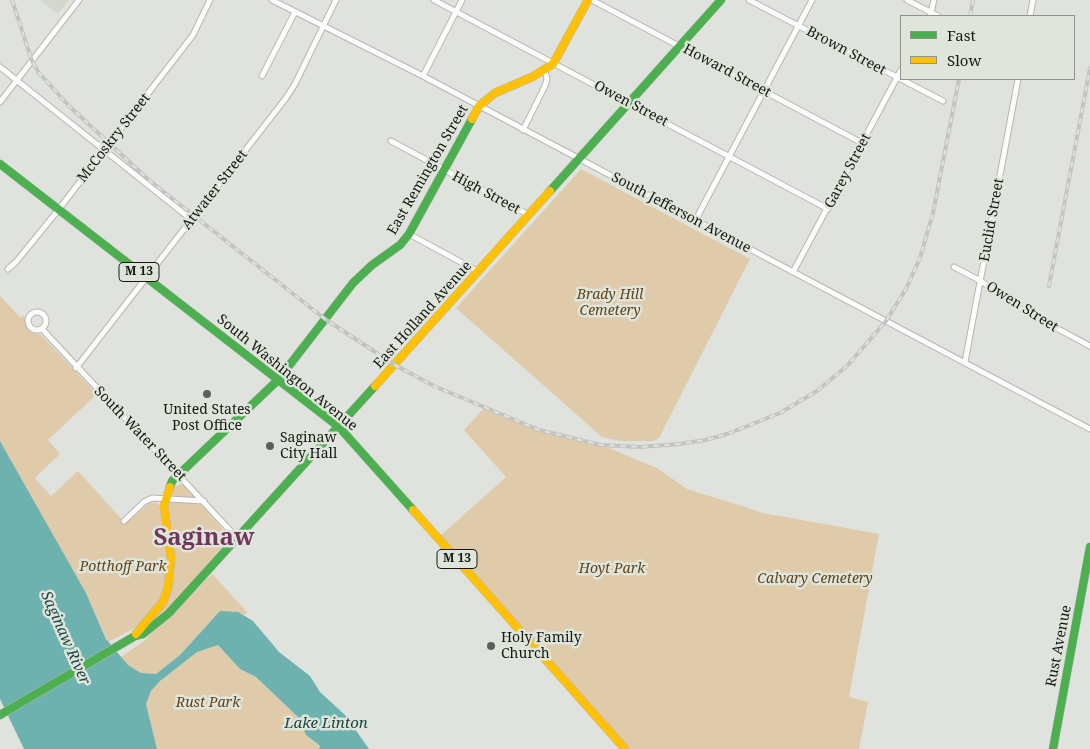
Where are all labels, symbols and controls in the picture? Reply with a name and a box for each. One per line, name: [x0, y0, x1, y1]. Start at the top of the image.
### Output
legend: [900, 15, 1075, 80]
street label: Brown Street: [803, 23, 889, 79]
text: Fast: [947, 25, 976, 45]
street label: Howard Street: [680, 41, 774, 101]
text: Slow: [947, 50, 981, 70]
street label: Owen Street: [591, 77, 671, 131]
street label: McCoskry Street: [74, 90, 154, 186]
street label: East Remington Street: [384, 102, 472, 238]
street label: Garey Street: [821, 131, 875, 211]
street label: Atwater Street: [179, 147, 251, 233]
street label: High Street: [449, 168, 523, 218]
street label: South Jefferson Avenue: [608, 169, 754, 257]
street label: Euclid Street: [976, 177, 1008, 263]
street label: East Holland Avenue: [370, 258, 476, 372]
road number: M 13: [119, 262, 159, 282]
street label: Owen Street: [983, 278, 1061, 336]
park label: Brady Hill Cemetery: [577, 287, 643, 320]
street label: South Washington Avenue: [213, 311, 361, 435]
street label: South Water Street: [90, 383, 190, 485]
marker: United States Post Office: [201, 388, 213, 400]
place label: United States Post Office: [163, 402, 251, 434]
place label: Saginaw City Hall: [280, 430, 337, 462]
marker: Saginaw City Hall: [264, 440, 276, 452]
district label: Saginaw: [153, 524, 255, 552]
road number: M 13: [437, 550, 477, 568]
park label: Potthoff Park: [79, 559, 167, 575]
park label: Hoyt Park: [579, 561, 645, 577]
park label: Calvary Cemetery: [757, 571, 873, 587]
water label: Saginaw River: [36, 588, 94, 688]
street label: Rust Avenue: [1043, 604, 1075, 688]
place label: Holy Family Church: [501, 630, 582, 662]
marker: Holy Family Church: [485, 640, 497, 652]
park label: Rust Park: [176, 695, 240, 711]
water label: Lake Linton: [284, 715, 368, 733]

